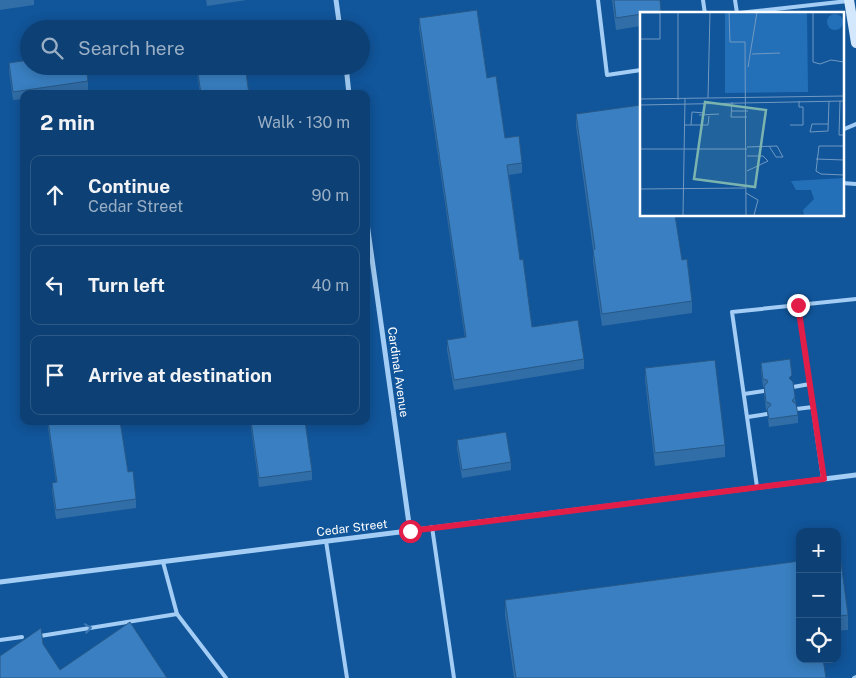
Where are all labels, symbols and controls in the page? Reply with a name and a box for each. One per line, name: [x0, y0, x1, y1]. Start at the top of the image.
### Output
inset map: [640, 12, 844, 216]
search box: [20, 20, 370, 75]
icon: search: [38, 34, 66, 62]
text: Search here: [78, 37, 185, 59]
text: 2 min: [40, 110, 95, 135]
text: Walk · 130 m: [257, 113, 350, 132]
text: Continue: [88, 175, 170, 197]
icon: ahead: [41, 181, 69, 209]
text: 90 m: [312, 186, 349, 205]
text: Cedar Street: [88, 197, 183, 216]
icon: left: [41, 271, 69, 299]
text: Turn left: [88, 274, 165, 296]
text: 40 m: [311, 276, 349, 295]
route end: [787, 294, 810, 317]
street label: Cardinal Avenue: [385, 326, 411, 418]
icon: arrive: [41, 361, 69, 389]
text: Arrive at destination: [88, 364, 272, 386]
street label: Cedar Street: [316, 517, 389, 539]
route start: [399, 520, 422, 543]
map controls: [796, 528, 841, 663]
button: +: [796, 528, 841, 573]
button: −: [796, 573, 841, 618]
button: locate: [796, 618, 841, 663]
one-way arrow: [83, 624, 92, 634]

